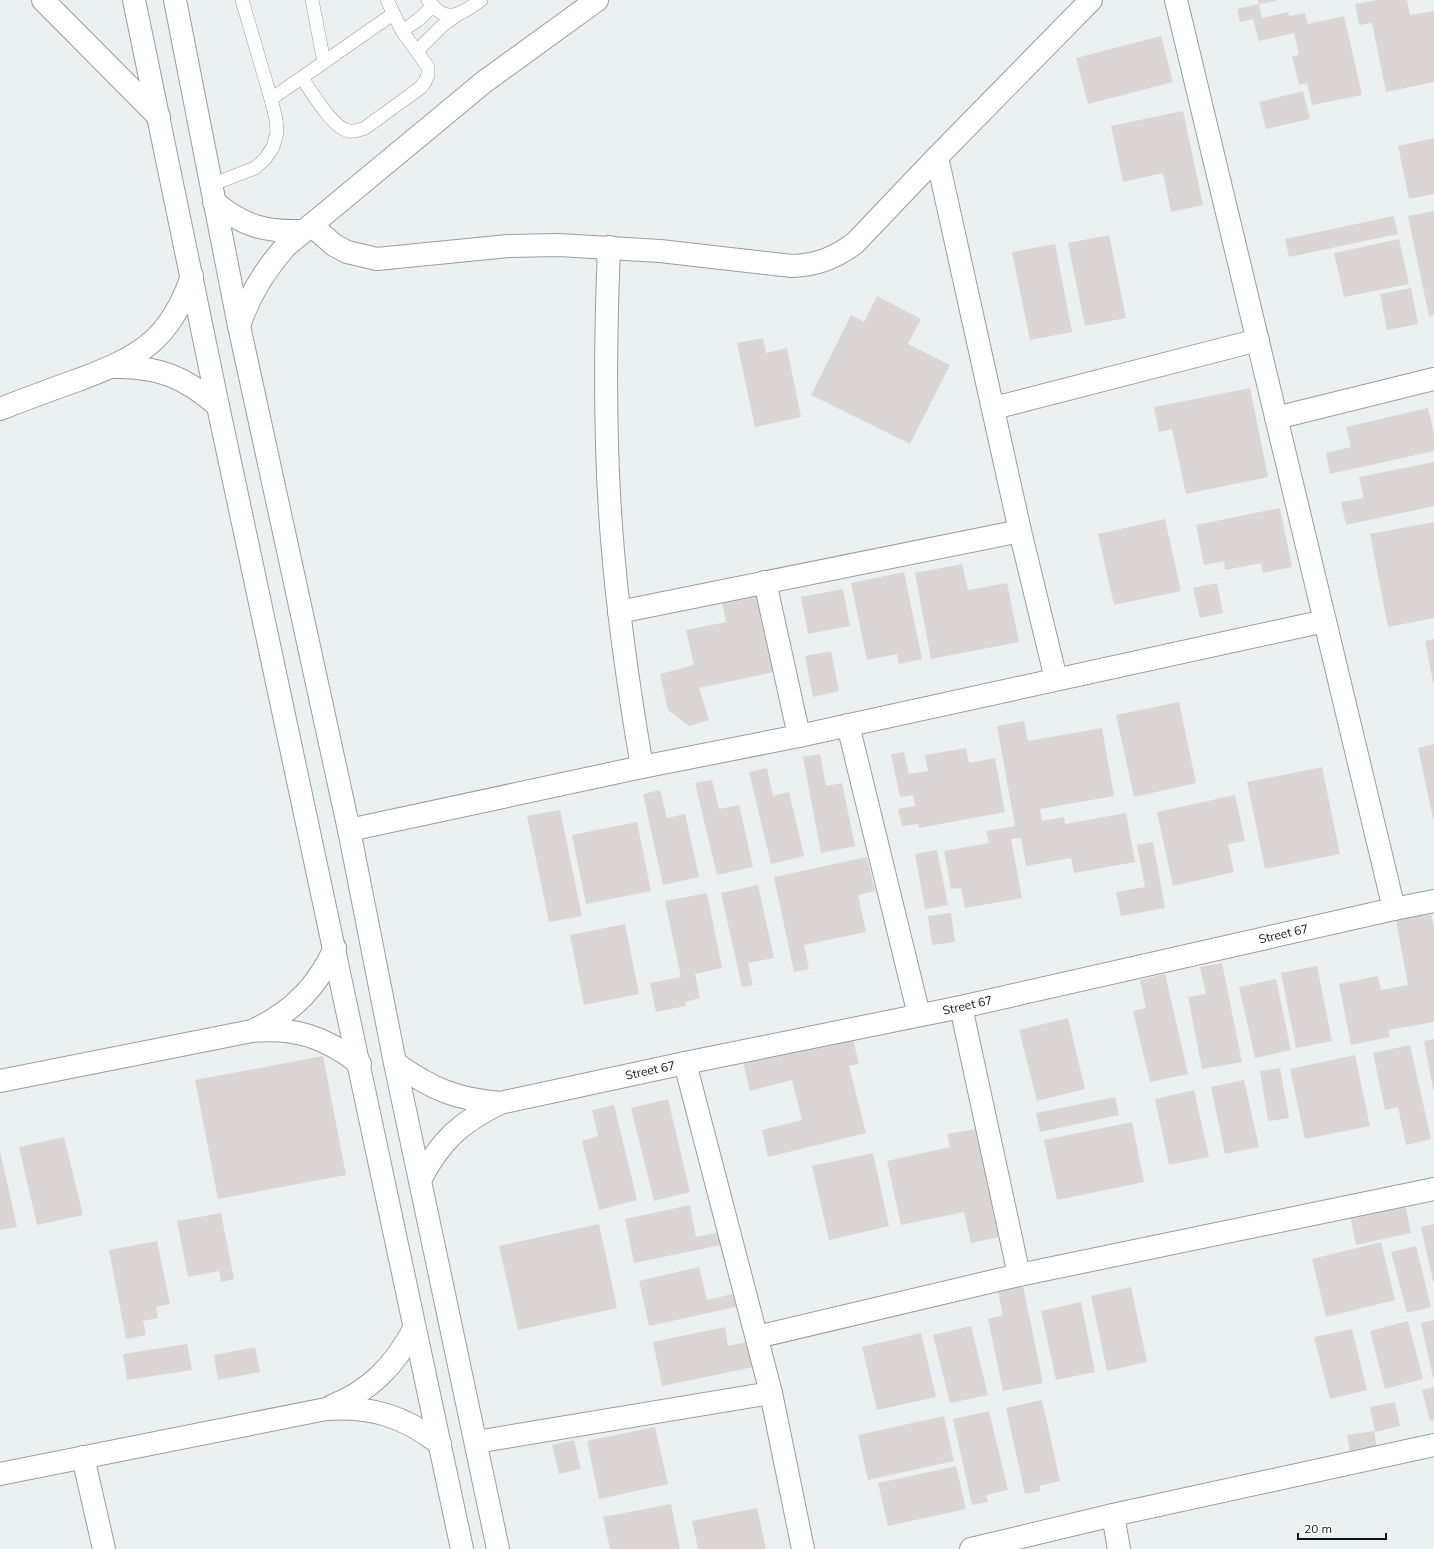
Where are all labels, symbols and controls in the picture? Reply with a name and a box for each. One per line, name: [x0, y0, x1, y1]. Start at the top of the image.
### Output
street label: Street 67: [1257, 921, 1310, 946]
street label: Street 67: [941, 992, 994, 1018]
street label: Street 67: [624, 1057, 676, 1083]
scale bar: [1298, 1515, 1386, 1541]
text: 20 m: [1304, 1521, 1332, 1536]

